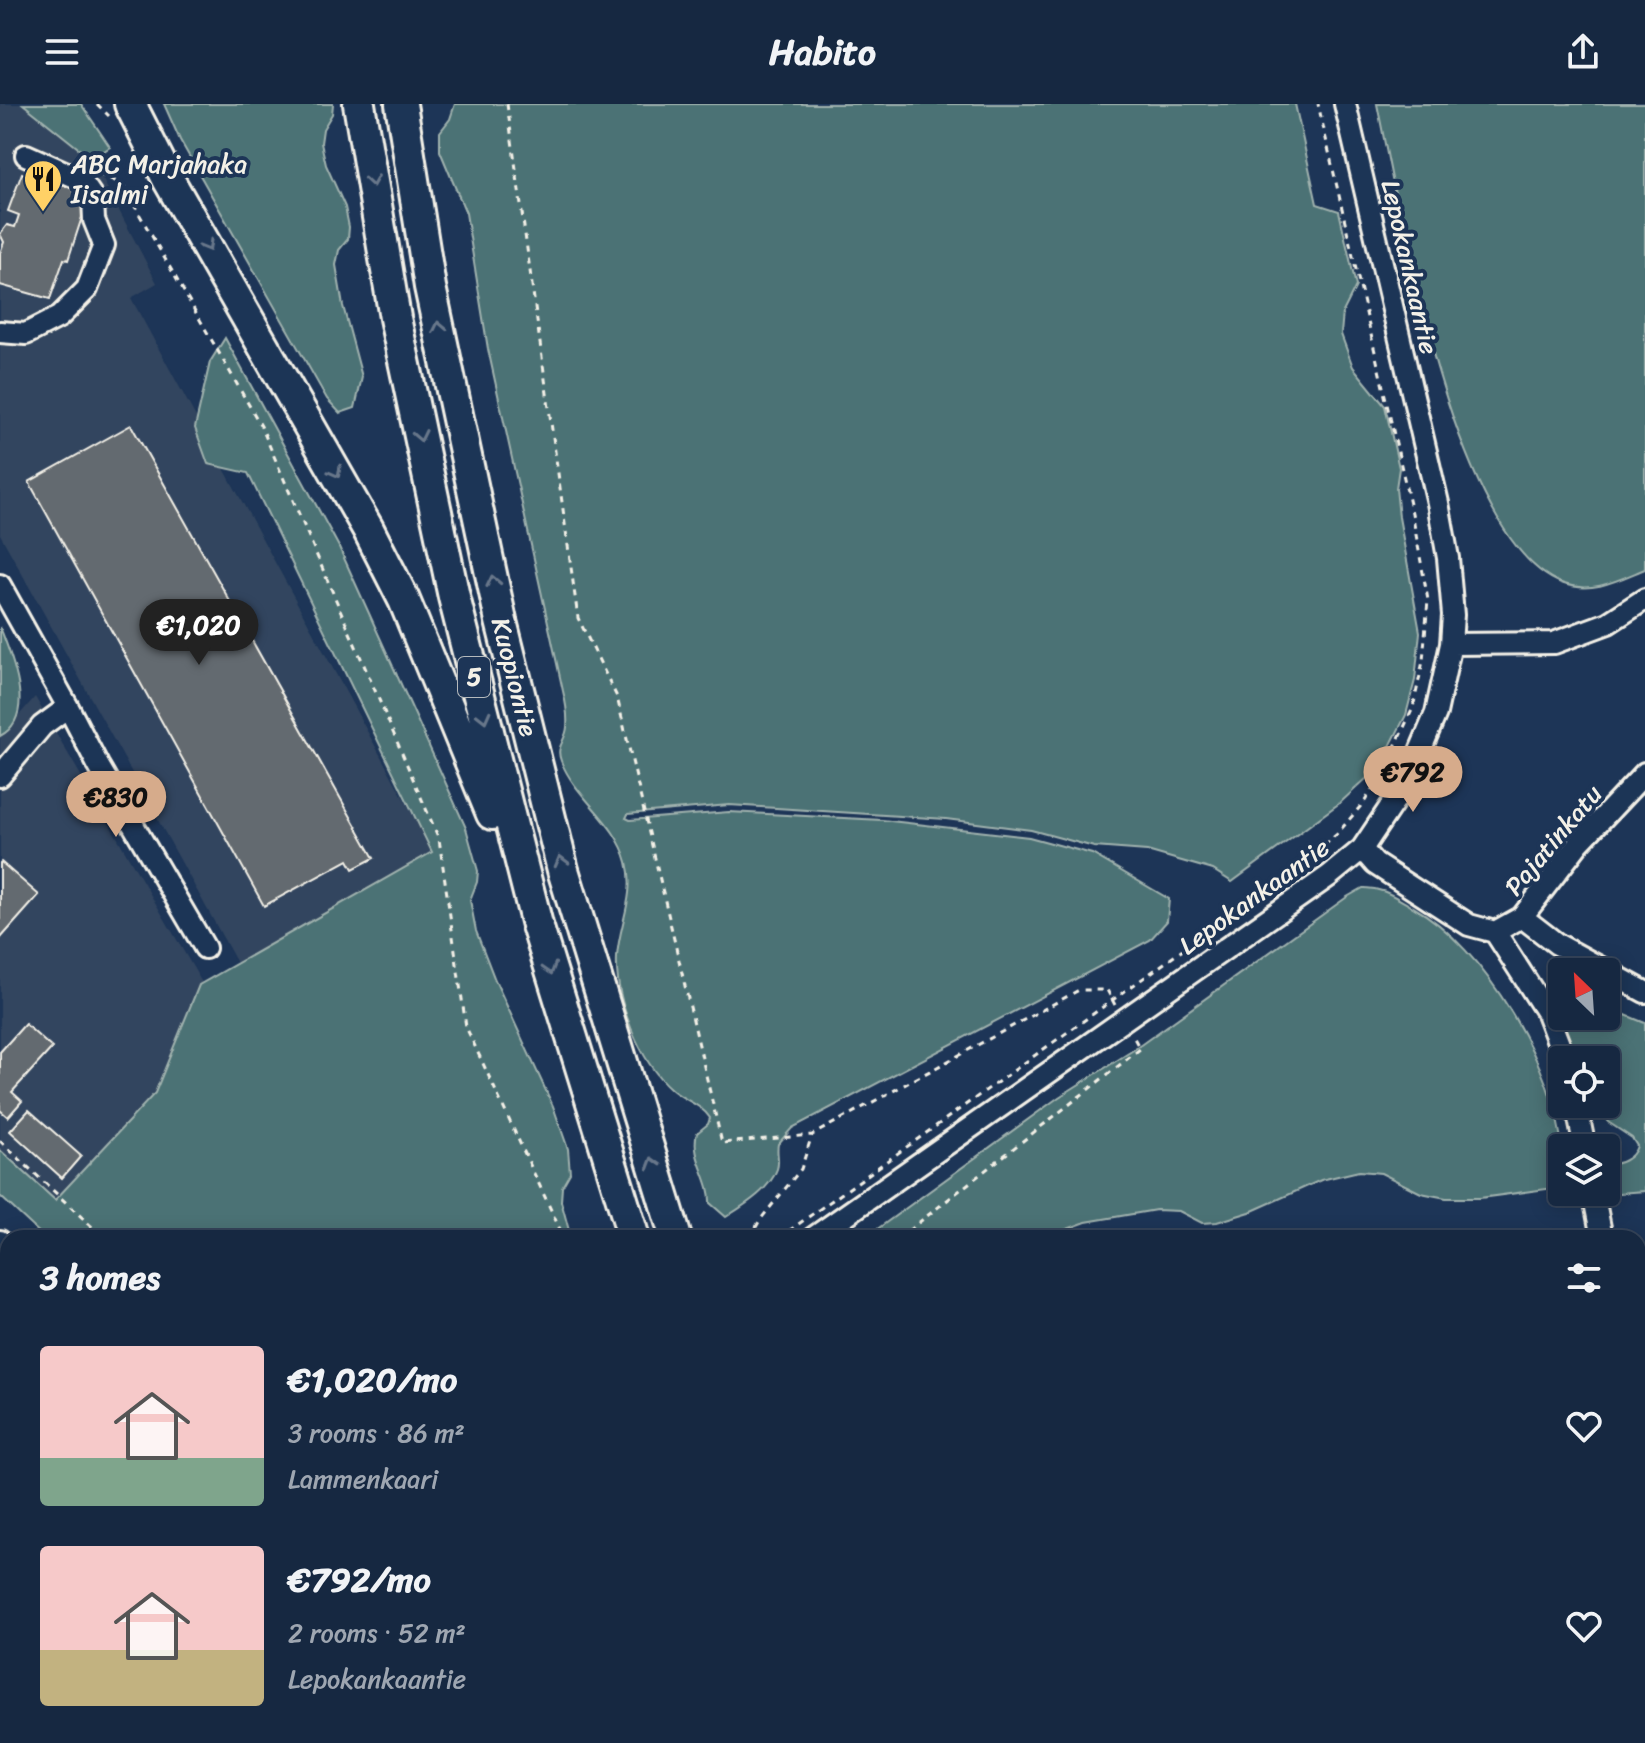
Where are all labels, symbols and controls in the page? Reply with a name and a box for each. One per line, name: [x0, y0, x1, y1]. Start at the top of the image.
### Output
text: Habito: [769, 20, 876, 84]
icon: menu: [40, 30, 84, 74]
icon: share: [1561, 30, 1605, 74]
place label: ABC Marjahaka Iisalmi: [70, 141, 247, 217]
restaurant icon: ABC Marjahaka Iisalmi: [22, 158, 64, 213]
one-way arrow: [363, 174, 380, 188]
street label: Lepokankaantie: [1368, 175, 1452, 359]
one-way arrow: [197, 238, 213, 252]
one-way arrow: [431, 321, 448, 334]
one-way arrow: [411, 429, 428, 443]
one-way arrow: [326, 463, 342, 478]
one-way arrow: [485, 575, 502, 589]
pin: €1,020: [134, 599, 264, 667]
text: €1,020: [157, 602, 241, 648]
street label: Kuopiontie: [478, 613, 552, 742]
road number: 5: [458, 657, 490, 697]
one-way arrow: [475, 710, 492, 724]
pin: €792: [1366, 746, 1460, 814]
text: €792: [1381, 749, 1445, 795]
pin: €830: [69, 771, 163, 839]
street label: Pajatinkatu: [1492, 773, 1614, 907]
text: €830: [84, 774, 148, 820]
street label: Lepokankaantie: [1168, 825, 1340, 967]
one-way arrow: [554, 855, 571, 869]
north arrow: [1548, 958, 1620, 1030]
map controls: [1548, 958, 1620, 1206]
one-way arrow: [541, 961, 557, 975]
button: locate: [1548, 1046, 1620, 1118]
button: layers: [1548, 1134, 1620, 1206]
one-way arrow: [647, 1157, 663, 1171]
text: 3 homes: [40, 1248, 160, 1308]
icon: filters: [1562, 1256, 1606, 1300]
text: €1,020/mo: [288, 1350, 457, 1410]
icon: home: [104, 1378, 200, 1474]
icon: heart: [1562, 1404, 1606, 1448]
text: 3 rooms · 86 m²: [288, 1410, 465, 1456]
text: Lammenkaari: [288, 1456, 438, 1502]
text: €792/mo: [288, 1550, 431, 1610]
icon: home: [104, 1578, 200, 1674]
icon: heart: [1562, 1604, 1606, 1648]
text: 2 rooms · 52 m²: [288, 1610, 466, 1656]
text: Lepokankaantie: [288, 1656, 466, 1702]

